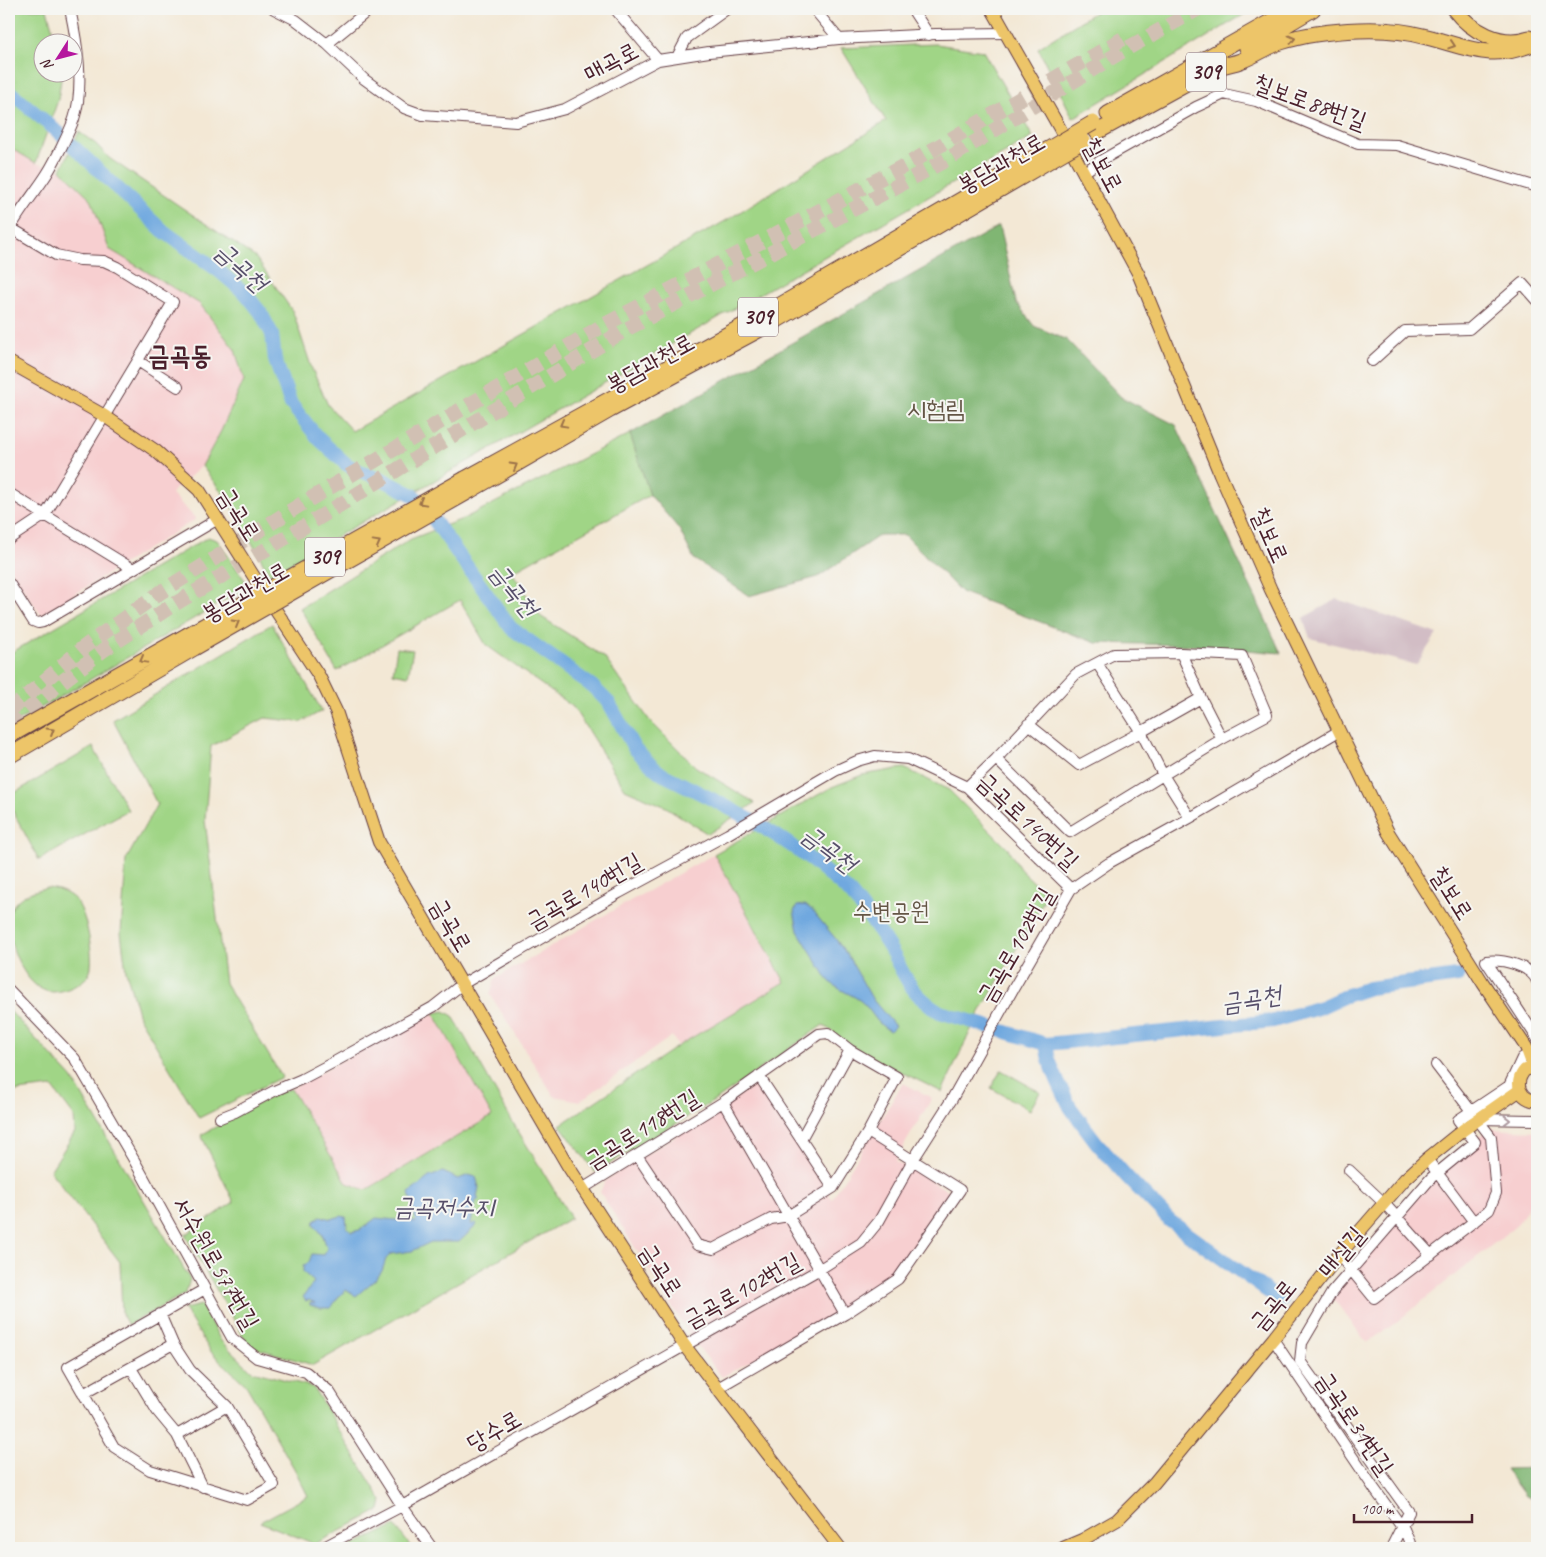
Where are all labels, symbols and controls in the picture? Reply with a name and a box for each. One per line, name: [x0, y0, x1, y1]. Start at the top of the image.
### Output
north arrow: [32, 32, 82, 82]
one-way arrow: [1288, 34, 1297, 45]
street label: 매곡로: [578, 35, 644, 89]
one-way arrow: [1447, 39, 1455, 49]
road number: 309: [1186, 52, 1226, 92]
text: N: [37, 55, 57, 74]
street label: 칠보로88번길: [1249, 68, 1371, 136]
street label: 봉담과천로: [952, 126, 1050, 200]
street label: 칠보로: [1076, 132, 1130, 198]
water label: 금곡천: [208, 235, 276, 301]
road number: 309: [738, 298, 778, 336]
street label: 봉담과천로: [601, 326, 699, 400]
district label: 금곡동: [149, 339, 211, 372]
park label: 시험림: [907, 394, 965, 424]
one-way arrow: [560, 418, 569, 428]
one-way arrow: [508, 462, 517, 472]
street label: 금곡로: [211, 481, 267, 547]
one-way arrow: [418, 496, 427, 506]
street label: 칠보로: [1245, 502, 1295, 568]
road number: 309: [305, 538, 345, 576]
one-way arrow: [372, 539, 381, 549]
street label: 봉담과천로: [196, 555, 294, 629]
water label: 금곡천: [483, 556, 547, 626]
one-way arrow: [231, 620, 240, 630]
one-way arrow: [139, 654, 148, 664]
one-way arrow: [45, 727, 54, 737]
street label: 금곡로140번길: [971, 766, 1085, 876]
water label: 금곡천: [795, 818, 865, 882]
street label: 금곡로140번길: [521, 846, 647, 936]
street label: 칠보로: [1424, 860, 1480, 926]
street label: 금곡로102번길: [971, 882, 1061, 1008]
street label: 금곡로: [424, 892, 478, 958]
park label: 수변공원: [852, 896, 930, 926]
water label: 금곡천: [1219, 978, 1286, 1020]
street label: 금곡로118번길: [579, 1082, 705, 1176]
one-way arrow: [1504, 1115, 1511, 1125]
street label: 서수원로577번길: [166, 1191, 266, 1335]
water label: 금곡저수지: [394, 1191, 497, 1223]
street label: 매실길: [1311, 1220, 1371, 1284]
street label: 금곡로: [633, 1238, 689, 1302]
street label: 금곡로102번길: [678, 1246, 806, 1334]
street label: 금곡로: [1243, 1273, 1303, 1337]
street label: 금곡로31번길: [1310, 1366, 1400, 1480]
street label: 당수로: [461, 1404, 527, 1458]
scale bar: [1354, 1492, 1471, 1524]
text: 100 m: [1361, 1500, 1395, 1519]

